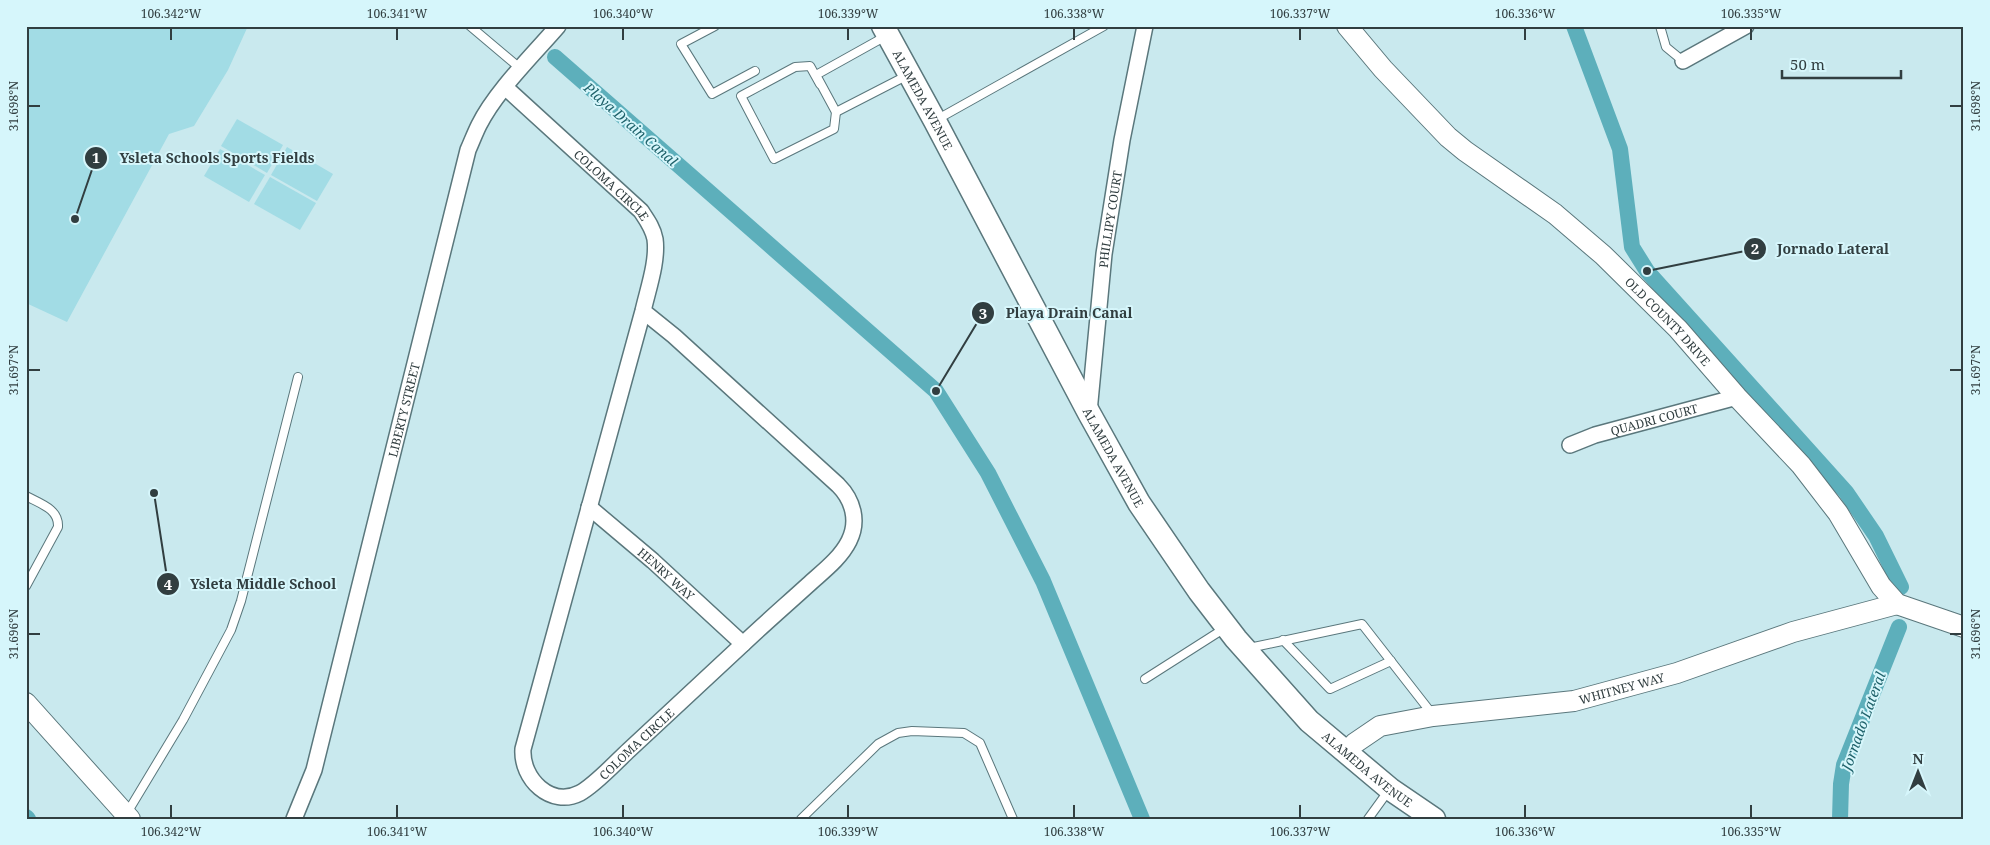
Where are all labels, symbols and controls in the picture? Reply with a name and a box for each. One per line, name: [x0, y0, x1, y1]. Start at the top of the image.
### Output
text: 106.342°W: [141, 5, 202, 22]
text: 106.341°W: [367, 5, 428, 22]
text: 106.340°W: [593, 5, 654, 22]
text: 106.339°W: [818, 5, 879, 22]
text: 106.338°W: [1044, 5, 1105, 22]
text: 106.337°W: [1270, 5, 1331, 22]
text: 106.336°W: [1495, 5, 1556, 22]
text: 106.335°W: [1721, 5, 1782, 22]
street label: ALAMEDA AVENUE: [889, 47, 957, 153]
scale bar: [1782, 48, 1901, 80]
text: 50 m: [1790, 54, 1825, 74]
water label: Playa Drain Canal: [579, 77, 682, 170]
text: 31.698°N: [5, 81, 22, 131]
text: 31.698°N: [1967, 81, 1984, 131]
callout: Ysleta Schools Sports Fields: [84, 144, 324, 173]
street label: COLOMA CIRCLE: [570, 146, 653, 224]
text: 1: [92, 147, 100, 167]
text: Ysleta Schools Sports Fields: [119, 148, 315, 167]
street label: PHILLIPY COURT: [1094, 169, 1126, 269]
callout: Jornado Lateral: [1742, 234, 1900, 263]
text: 2: [1751, 238, 1759, 258]
text: Jornado Lateral: [1776, 239, 1889, 258]
street label: OLD COUNTY DRIVE: [1622, 273, 1715, 369]
callout: Playa Drain Canal: [971, 299, 1142, 328]
text: 3: [979, 303, 987, 323]
text: Playa Drain Canal: [1006, 303, 1132, 322]
text: 31.697°N: [5, 345, 22, 395]
text: 31.697°N: [1967, 345, 1984, 395]
street label: LIBERTY STREET: [384, 360, 424, 459]
street label: QUADRI COURT: [1608, 399, 1700, 439]
street label: ALAMEDA AVENUE: [1079, 404, 1148, 510]
street label: HENRY WAY: [634, 543, 699, 604]
callout: Ysleta Middle School: [155, 570, 346, 599]
text: 4: [164, 574, 173, 594]
text: Ysleta Middle School: [190, 574, 336, 593]
text: 31.696°N: [5, 609, 22, 659]
text: 31.696°N: [1967, 609, 1984, 659]
street label: WHITNEY WAY: [1577, 668, 1667, 708]
water label: Jornado Lateral: [1835, 668, 1890, 776]
street label: COLOMA CIRCLE: [595, 704, 678, 783]
street label: ALAMEDA AVENUE: [1319, 727, 1416, 811]
north arrow: [1892, 748, 1942, 798]
text: N: [1912, 749, 1924, 768]
text: 106.342°W: [141, 823, 202, 840]
text: 106.341°W: [367, 823, 428, 840]
text: 106.340°W: [593, 823, 654, 840]
text: 106.339°W: [818, 823, 879, 840]
text: 106.338°W: [1044, 823, 1105, 840]
text: 106.337°W: [1270, 823, 1331, 840]
text: 106.336°W: [1495, 823, 1556, 840]
text: 106.335°W: [1721, 823, 1782, 840]

